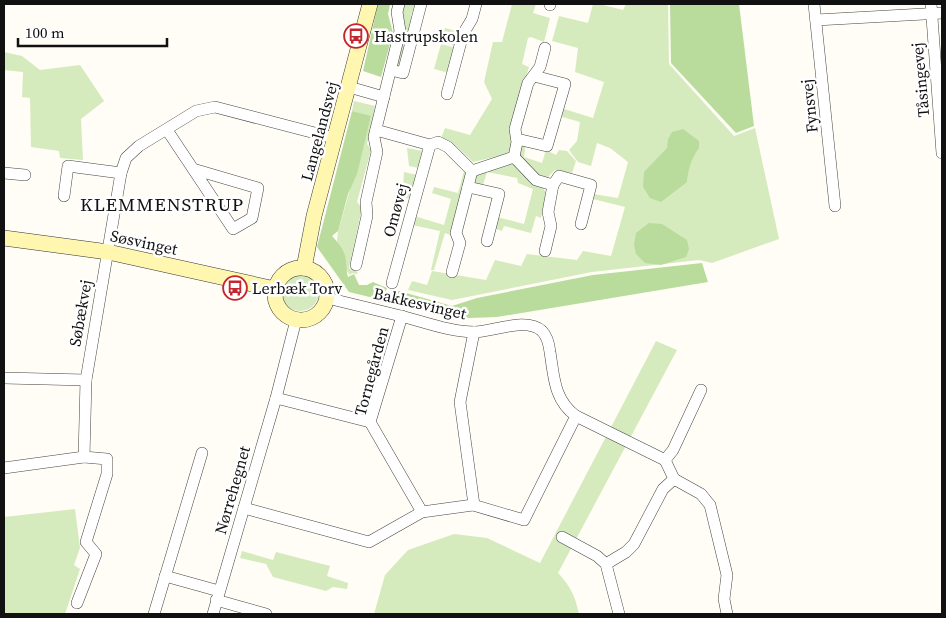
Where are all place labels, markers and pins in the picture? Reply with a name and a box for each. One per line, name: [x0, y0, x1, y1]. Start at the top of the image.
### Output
bus stop icon: Hastrupskolen: [343, 23, 369, 49]
place label: Hastrupskolen: [374, 25, 479, 47]
bus stop icon: Lerbæk Torv: [222, 275, 248, 301]
place label: Lerbæk Torv: [252, 277, 342, 299]

